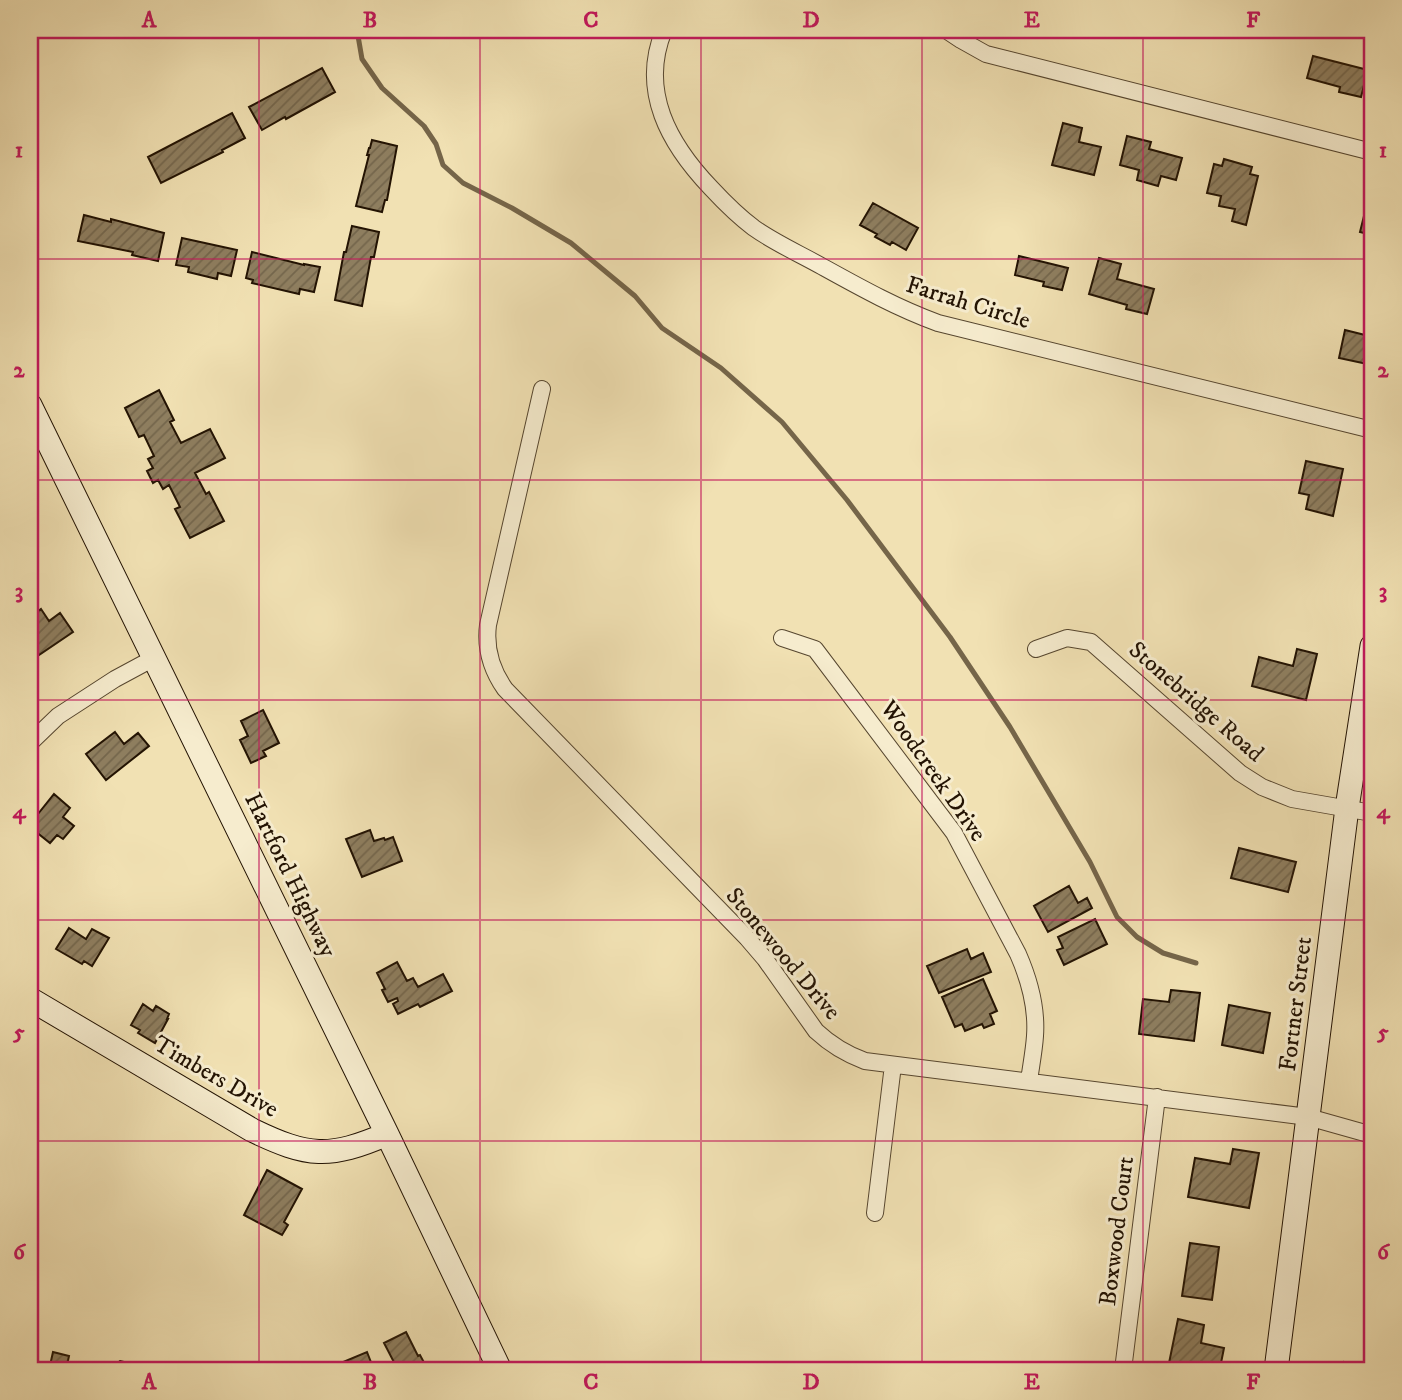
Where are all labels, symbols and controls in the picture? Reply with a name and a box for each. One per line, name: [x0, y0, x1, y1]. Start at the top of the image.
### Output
text: A: [141, 6, 158, 35]
text: B: [363, 6, 377, 35]
text: C: [583, 6, 599, 35]
text: D: [802, 6, 820, 35]
text: E: [1024, 6, 1040, 35]
text: F: [1246, 6, 1261, 35]
text: 1: [15, 136, 23, 165]
text: 1: [1379, 136, 1387, 165]
street label: Farrah Circle: [902, 270, 1034, 336]
text: 2: [13, 356, 25, 385]
text: 2: [1377, 356, 1389, 385]
text: 3: [15, 577, 23, 606]
text: 3: [1379, 577, 1387, 606]
street label: Stonebridge Road: [1122, 635, 1270, 769]
street label: Woodcreek Drive: [873, 694, 993, 848]
street label: Hartford Highway: [237, 788, 343, 963]
text: 4: [12, 797, 27, 826]
text: 4: [1376, 797, 1391, 826]
street label: Stonewood Drive: [719, 882, 847, 1026]
street label: Fortner Street: [1273, 935, 1319, 1073]
text: 5: [12, 1018, 25, 1047]
text: 5: [1376, 1018, 1389, 1047]
street label: Timbers Drive: [148, 1029, 284, 1125]
street label: Boxwood Court: [1093, 1154, 1141, 1307]
text: 6: [13, 1238, 27, 1267]
text: 6: [1377, 1238, 1391, 1267]
text: A: [141, 1368, 158, 1397]
text: B: [363, 1368, 377, 1397]
text: C: [583, 1368, 599, 1397]
text: D: [802, 1368, 820, 1397]
text: E: [1024, 1368, 1040, 1397]
text: F: [1246, 1368, 1261, 1397]

